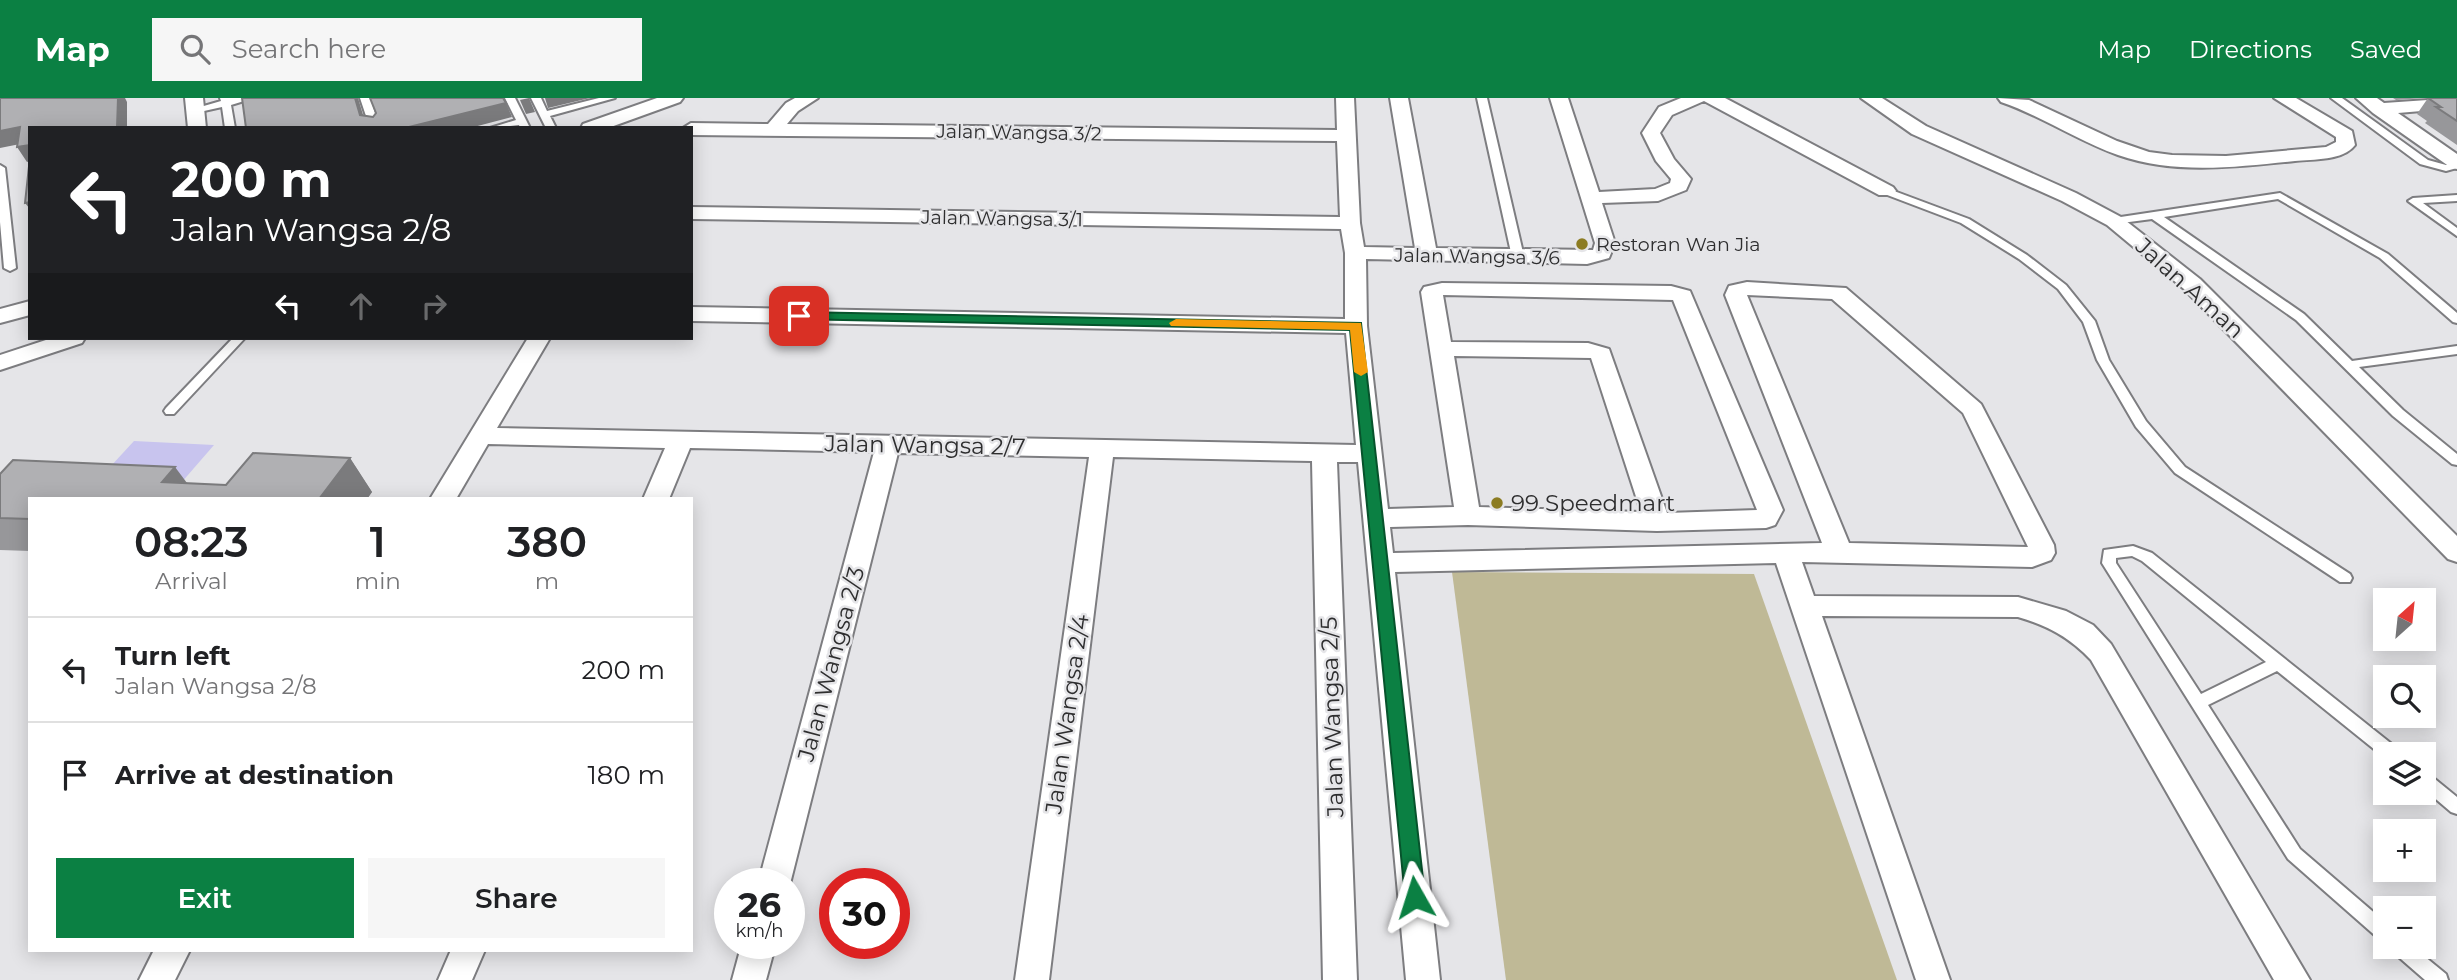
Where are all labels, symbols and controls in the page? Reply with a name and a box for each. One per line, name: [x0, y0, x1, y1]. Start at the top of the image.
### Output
search box: [152, 18, 642, 81]
text: Map: [35, 29, 110, 69]
icon: search: [176, 30, 214, 68]
text: Search here: [232, 33, 386, 65]
text: Map: [2098, 35, 2151, 64]
text: Directions: [2189, 35, 2312, 64]
text: Saved: [2350, 35, 2422, 64]
street label: Jalan Wangsa 3/2: [935, 120, 1102, 145]
text: 200 m: [171, 150, 332, 209]
icon: left: [56, 154, 147, 245]
street label: Jalan Wangsa 3/1: [920, 206, 1083, 231]
text: Jalan Wangsa 2/8: [171, 210, 451, 249]
street label: Jalan Aman: [2129, 231, 2250, 344]
place label: Restoran Wan Jia: [1596, 233, 1761, 256]
marker: Restoran Wan Jia: [1574, 236, 1590, 252]
street label: Jalan Wangsa 3/6: [1393, 244, 1560, 269]
pin: [769, 286, 829, 346]
icon: left: [269, 287, 307, 325]
icon: ahead: [342, 287, 380, 325]
icon: right: [415, 287, 453, 325]
icon: arrive: [780, 297, 818, 335]
street label: Jalan Wangsa 2/7: [823, 429, 1026, 461]
place label: 99 Speedmart: [1511, 489, 1675, 517]
marker: 99 Speedmart: [1489, 495, 1505, 511]
text: 08:23: [134, 516, 249, 568]
text: 1: [370, 516, 386, 568]
text: 380: [507, 516, 587, 568]
street label: Jalan Wangsa 2/3: [791, 564, 870, 765]
text: Arrival: [155, 567, 228, 595]
text: min: [355, 567, 401, 595]
text: m: [535, 567, 559, 595]
north arrow: [2373, 588, 2436, 651]
map controls: [2373, 588, 2436, 959]
street label: Jalan Wangsa 2/4: [1039, 612, 1095, 816]
street label: Jalan Wangsa 2/5: [1315, 616, 1350, 819]
text: Turn left: [115, 640, 231, 672]
icon: left: [56, 651, 94, 689]
text: 200 m: [581, 654, 665, 686]
button: search: [2373, 665, 2436, 728]
text: Jalan Wangsa 2/8: [115, 672, 317, 700]
button: layers: [2373, 742, 2436, 805]
icon: arrive: [56, 756, 94, 794]
text: Arrive at destination: [115, 759, 394, 791]
text: 180 m: [587, 759, 665, 791]
button: +: [2373, 819, 2436, 882]
button: Exit: [56, 858, 354, 938]
button: Share: [368, 858, 665, 938]
position arrow: [1378, 860, 1452, 934]
speed limit sign: 30: [819, 868, 910, 959]
text: 26: [738, 883, 781, 926]
button: −: [2373, 896, 2436, 959]
text: km/h: [735, 920, 784, 942]

